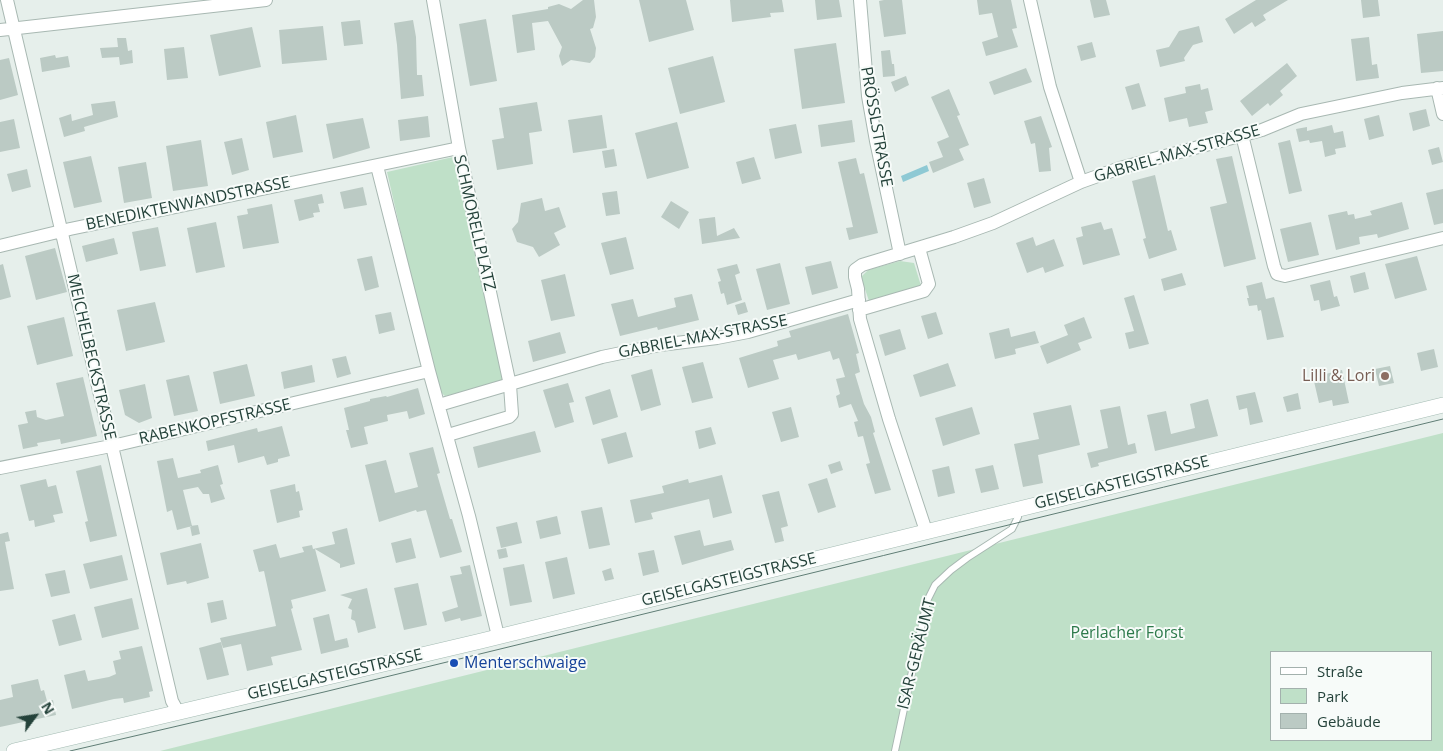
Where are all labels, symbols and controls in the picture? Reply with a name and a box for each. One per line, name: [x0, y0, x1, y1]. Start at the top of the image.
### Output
street label: PRÖSSLSTRASSE: [856, 65, 896, 189]
street label: GABRIEL-MAX-STRASSE: [1092, 121, 1262, 187]
street label: SCHMORELLPLATZ: [449, 153, 499, 293]
street label: BENEDIKTENWANDSTRASSE: [84, 173, 292, 235]
street label: MEICHELBECKSTRASSE: [63, 272, 119, 442]
street label: GABRIEL-MAX-STRASSE: [617, 311, 789, 363]
place label: Lilli & Lori: [1302, 366, 1375, 386]
marker: Lilli & Lori: [1379, 370, 1391, 382]
street label: RABENKOPFSTRASSE: [137, 395, 293, 449]
street label: GEISELGASTEIGSTRASSE: [1033, 452, 1211, 514]
street label: GEISELGASTEIGSTRASSE: [640, 549, 818, 611]
street label: ISAR-GERÄUMT: [894, 596, 940, 712]
park label: Perlacher Forst: [1071, 623, 1183, 643]
street label: GEISELGASTEIGSTRASSE: [245, 645, 425, 705]
legend: [1270, 651, 1433, 741]
place label: Menterschwaige: [464, 653, 587, 673]
marker: Menterschwaige: [448, 657, 460, 669]
text: Straße: [1317, 661, 1363, 681]
text: Park: [1317, 686, 1348, 706]
north arrow: [10, 691, 60, 741]
text: N: [37, 698, 59, 718]
text: Gebäude: [1317, 711, 1381, 731]

